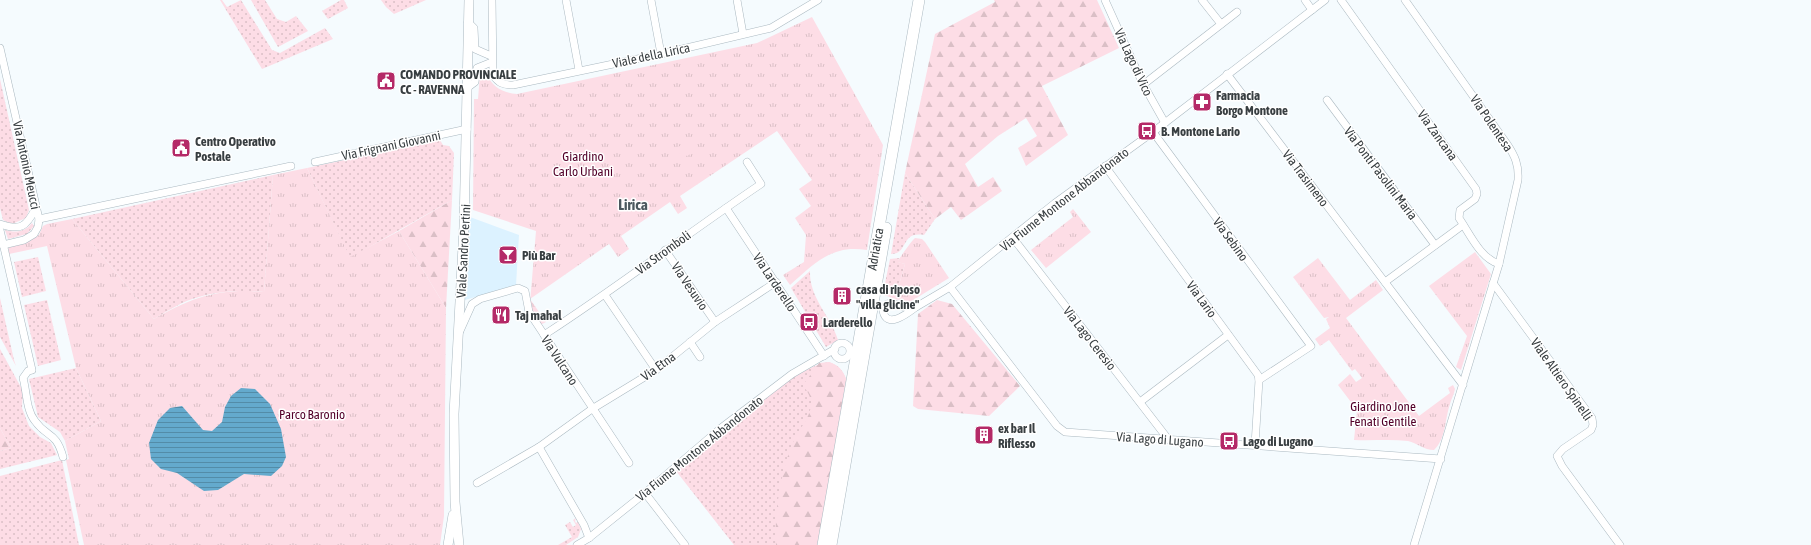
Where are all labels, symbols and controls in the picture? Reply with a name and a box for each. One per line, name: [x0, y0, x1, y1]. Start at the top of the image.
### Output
street label: Via Lago di Vico: [1111, 26, 1156, 98]
street label: Viale della Lirica: [611, 40, 691, 71]
place label: COMANDO PROVINCIALE CC - RAVENNA: [400, 67, 517, 97]
public building icon: COMANDO PROVINCIALE CC - RAVENNA: [375, 70, 397, 92]
place label: Farmacia Borgo Montone: [1216, 88, 1288, 118]
pharmacy icon: Farmacia Borgo Montone: [1191, 91, 1213, 113]
street label: Via Polentesa: [1467, 92, 1516, 155]
street label: Via Zancana: [1414, 107, 1461, 163]
street label: Via Antonio Meucci: [10, 119, 43, 211]
bus stop icon: B. Montone Lario: [1136, 120, 1158, 142]
place label: B. Montone Lario: [1161, 124, 1240, 139]
street label: Via Ponti Pasolini Maria: [1341, 124, 1420, 223]
street label: Via Frignani Giovanni: [340, 128, 442, 163]
place label: Centro Operativo Postale: [195, 134, 276, 164]
public building icon: Centro Operativo Postale: [170, 137, 192, 159]
street label: Via Fiume Montone Abbandonato: [997, 145, 1132, 254]
street label: Via Trasimeno: [1279, 147, 1332, 210]
park label: Giardino Carlo Urbani: [553, 149, 613, 179]
district label: Lirica: [618, 196, 648, 213]
street label: Viale Sandro Pertini: [454, 204, 473, 298]
street label: Via Sebino: [1210, 215, 1251, 264]
street label: Via Stromboli: [633, 227, 694, 277]
street label: Adriatica: [864, 227, 887, 272]
bar icon: Più Bar: [497, 244, 519, 266]
place label: Più Bar: [522, 248, 556, 263]
street label: Via Larderello: [750, 250, 799, 314]
street label: Via Vesuvio: [668, 260, 711, 313]
street label: Via Lario: [1183, 278, 1220, 320]
place label: casa di riposo "villa glicine": [856, 282, 920, 312]
building icon: casa di riposo "villa glicine": [831, 285, 853, 307]
street label: Via Lago Ceresio: [1060, 303, 1119, 373]
restaurant icon: Taj mahal: [490, 304, 512, 326]
place label: Taj mahal: [515, 308, 562, 323]
bus stop icon: Larderello: [798, 311, 820, 333]
place label: Larderello: [823, 315, 873, 330]
street label: Via Vulcano: [538, 333, 581, 388]
street label: Viale Altiero Spinelli: [1528, 335, 1596, 423]
street label: Via Etna: [638, 349, 678, 384]
street label: Via Fiume Montone Abbandonato: [633, 393, 766, 504]
park label: Giardino Jone Fenati Gentile: [1350, 399, 1416, 429]
park label: Parco Baronio: [279, 407, 345, 422]
place label: ex bar Il Riflesso: [998, 421, 1036, 451]
building icon: ex bar Il Riflesso: [973, 424, 995, 446]
street label: Via Lago di Lugano: [1116, 429, 1204, 450]
bus stop icon: Lago di Lugano: [1218, 430, 1240, 452]
place label: Lago di Lugano: [1243, 434, 1313, 449]

